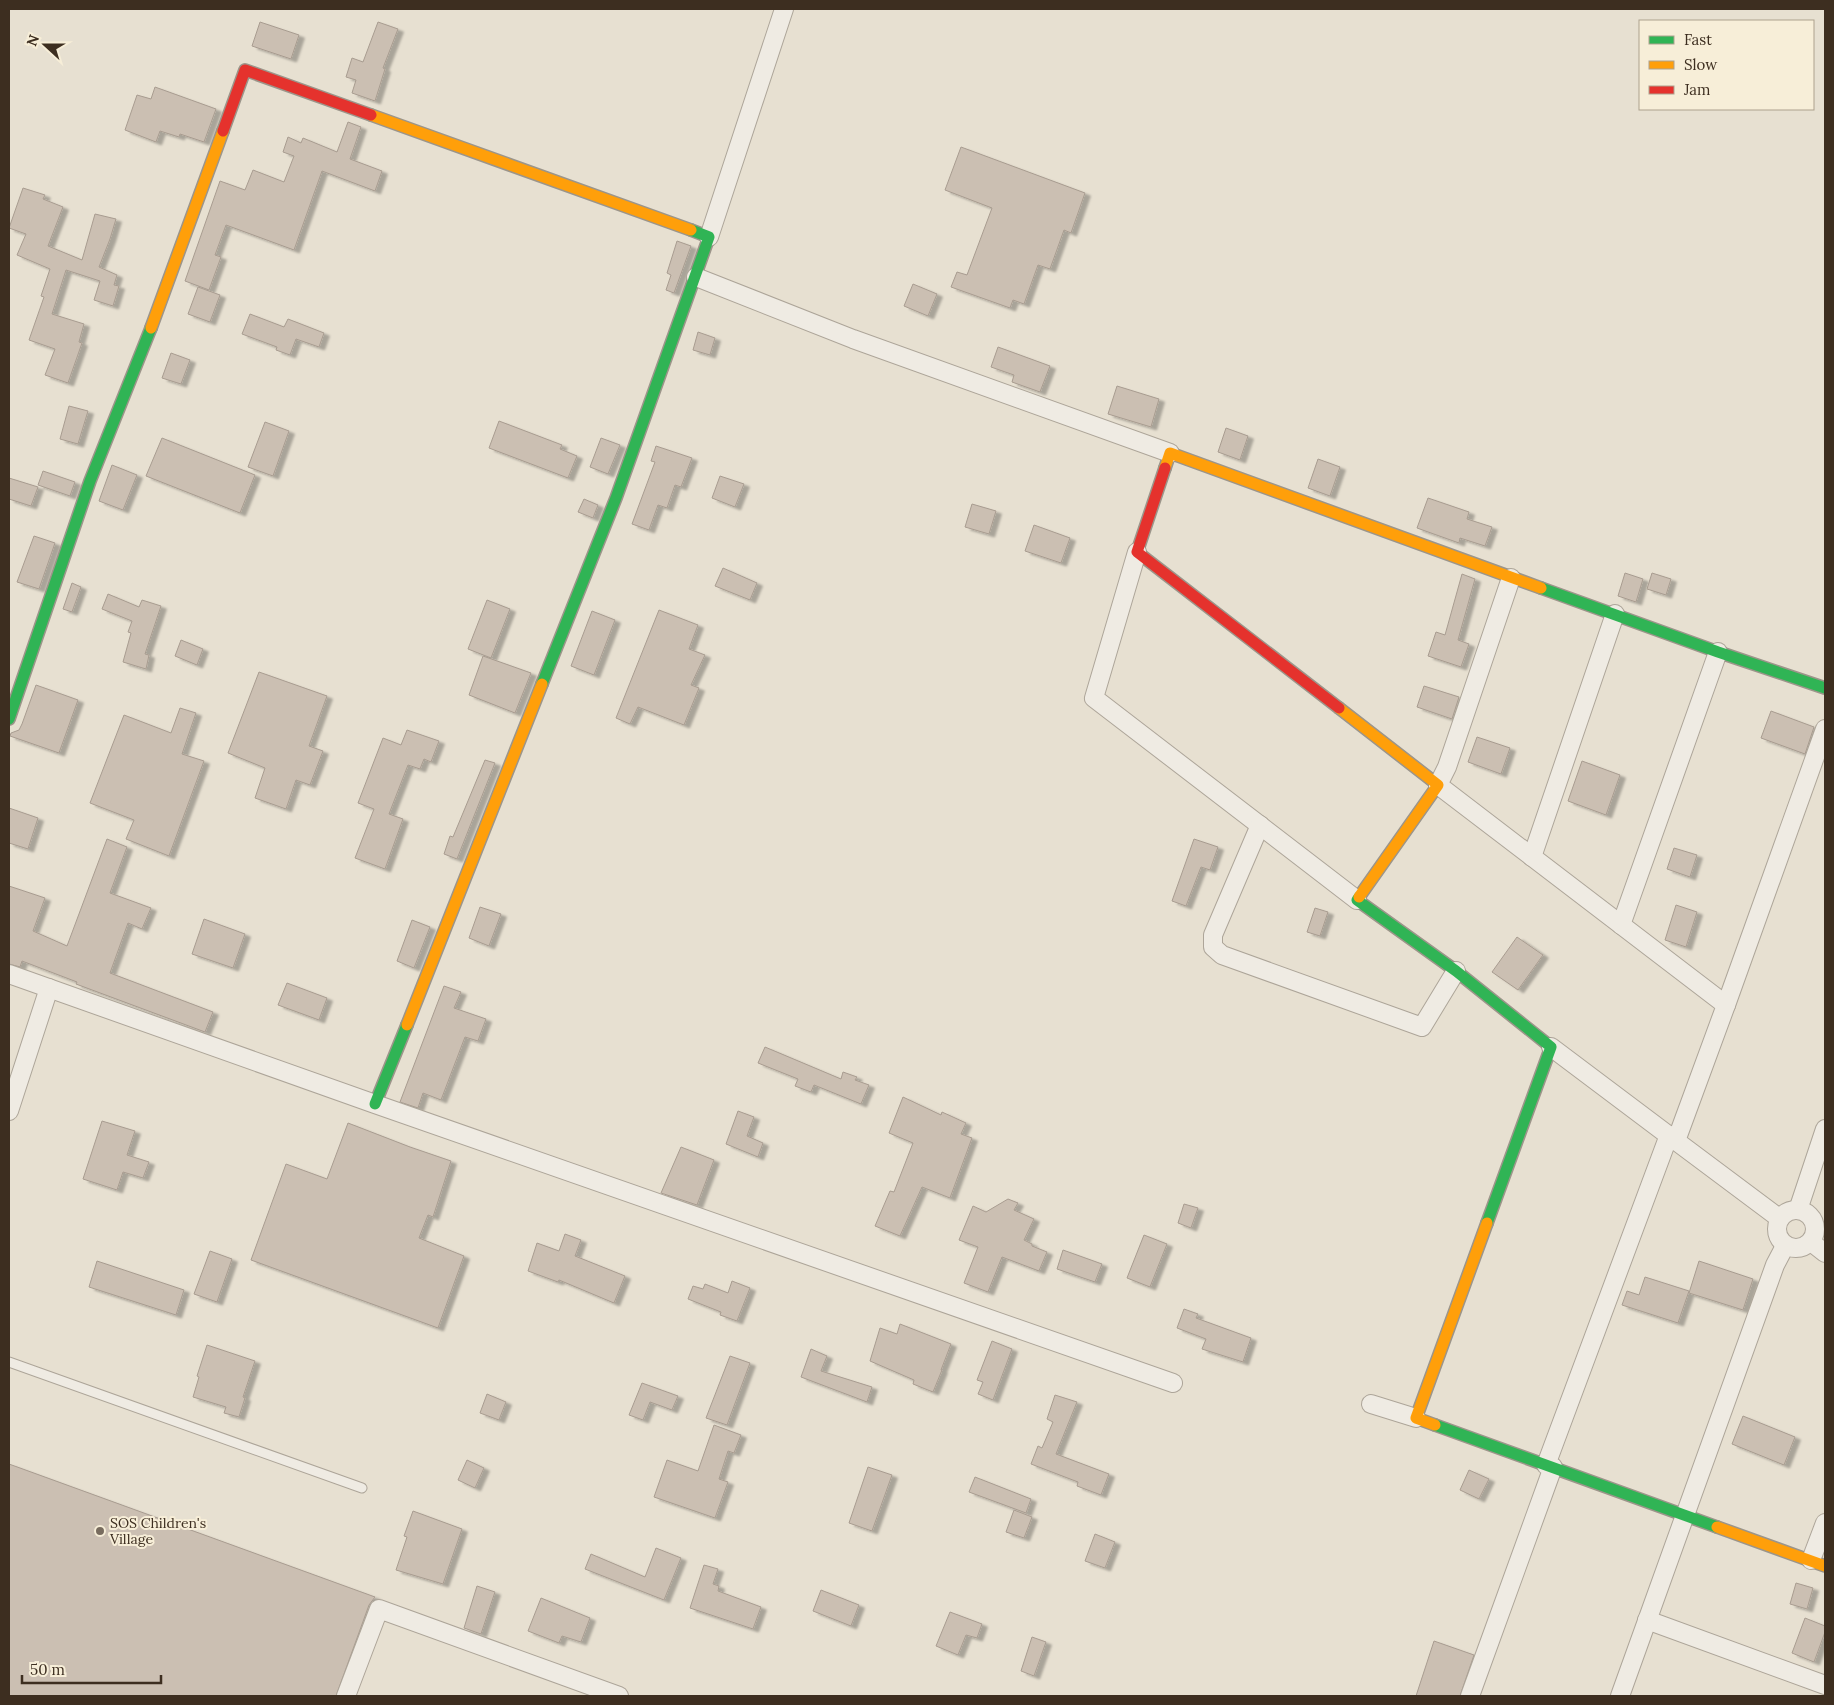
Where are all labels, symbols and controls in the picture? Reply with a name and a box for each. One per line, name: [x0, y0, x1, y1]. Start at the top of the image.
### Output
north arrow: [20, 20, 70, 70]
legend: [1639, 20, 1814, 110]
text: Fast: [1684, 30, 1712, 49]
text: N: [23, 32, 43, 49]
text: Slow: [1684, 55, 1717, 74]
text: Jam: [1683, 80, 1711, 99]
place label: SOS Children's Village: [109, 1514, 206, 1548]
marker: SOS Children's Village: [94, 1525, 106, 1537]
scale bar: [22, 1652, 161, 1684]
text: 50 m: [30, 1660, 65, 1679]

